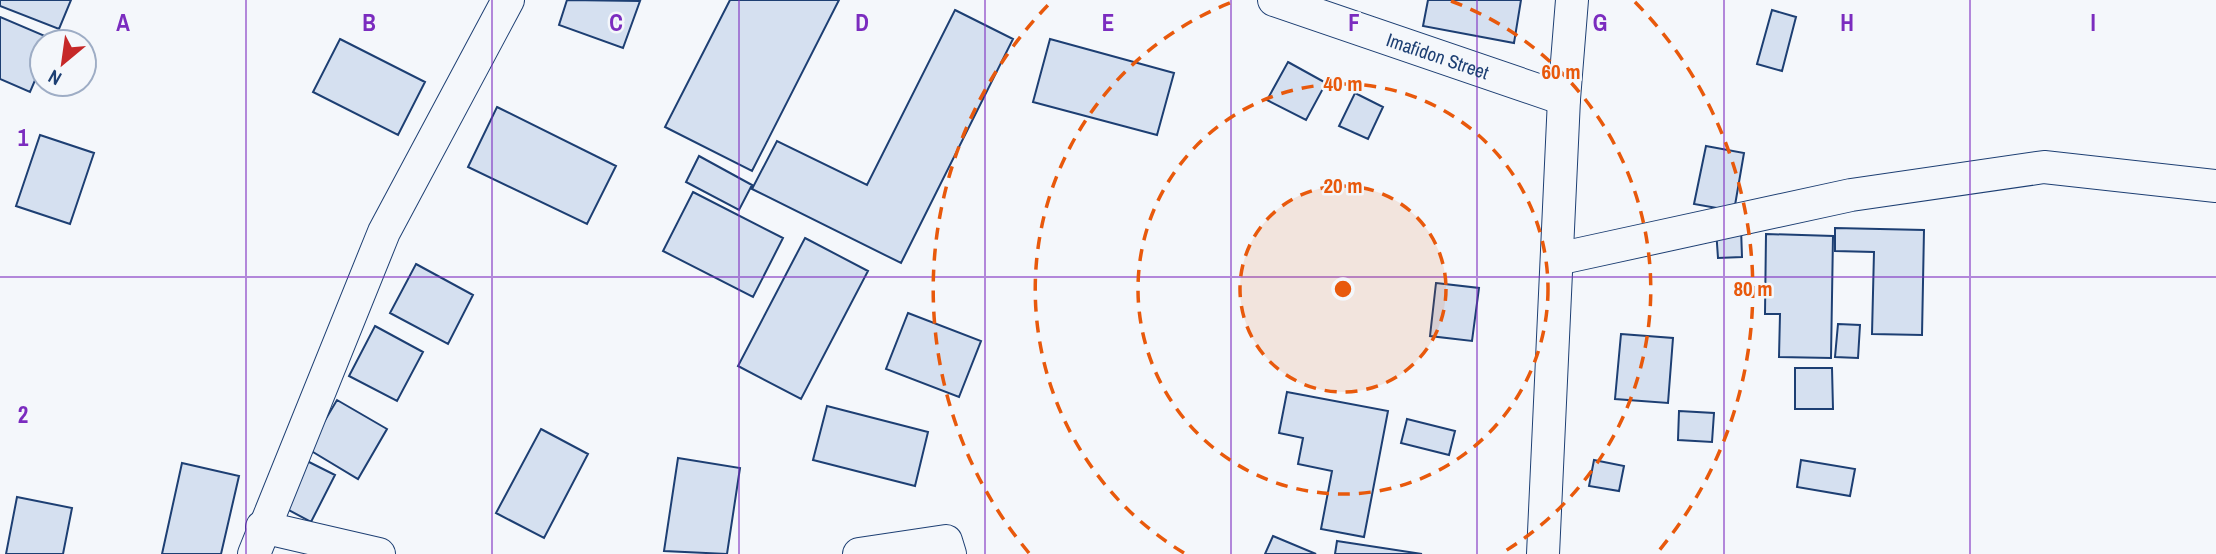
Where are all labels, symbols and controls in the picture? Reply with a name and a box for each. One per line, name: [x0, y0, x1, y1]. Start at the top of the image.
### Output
text: A: [116, 7, 130, 38]
text: B: [362, 7, 376, 38]
text: C: [609, 7, 623, 38]
text: D: [855, 7, 869, 38]
text: E: [1102, 7, 1114, 38]
text: F: [1348, 7, 1360, 38]
text: G: [1593, 7, 1607, 38]
text: H: [1840, 7, 1854, 38]
text: I: [2090, 7, 2096, 38]
street label: Imafidon Street: [1383, 26, 1493, 86]
north arrow: [28, 28, 98, 98]
text: 60 m: [1541, 57, 1581, 86]
text: N: [44, 64, 66, 92]
text: 40 m: [1323, 69, 1363, 98]
text: 1: [18, 122, 29, 153]
text: 20 m: [1323, 171, 1363, 200]
text: 80 m: [1733, 274, 1773, 303]
centre of rings: [1331, 277, 1355, 301]
text: 2: [18, 399, 28, 430]

